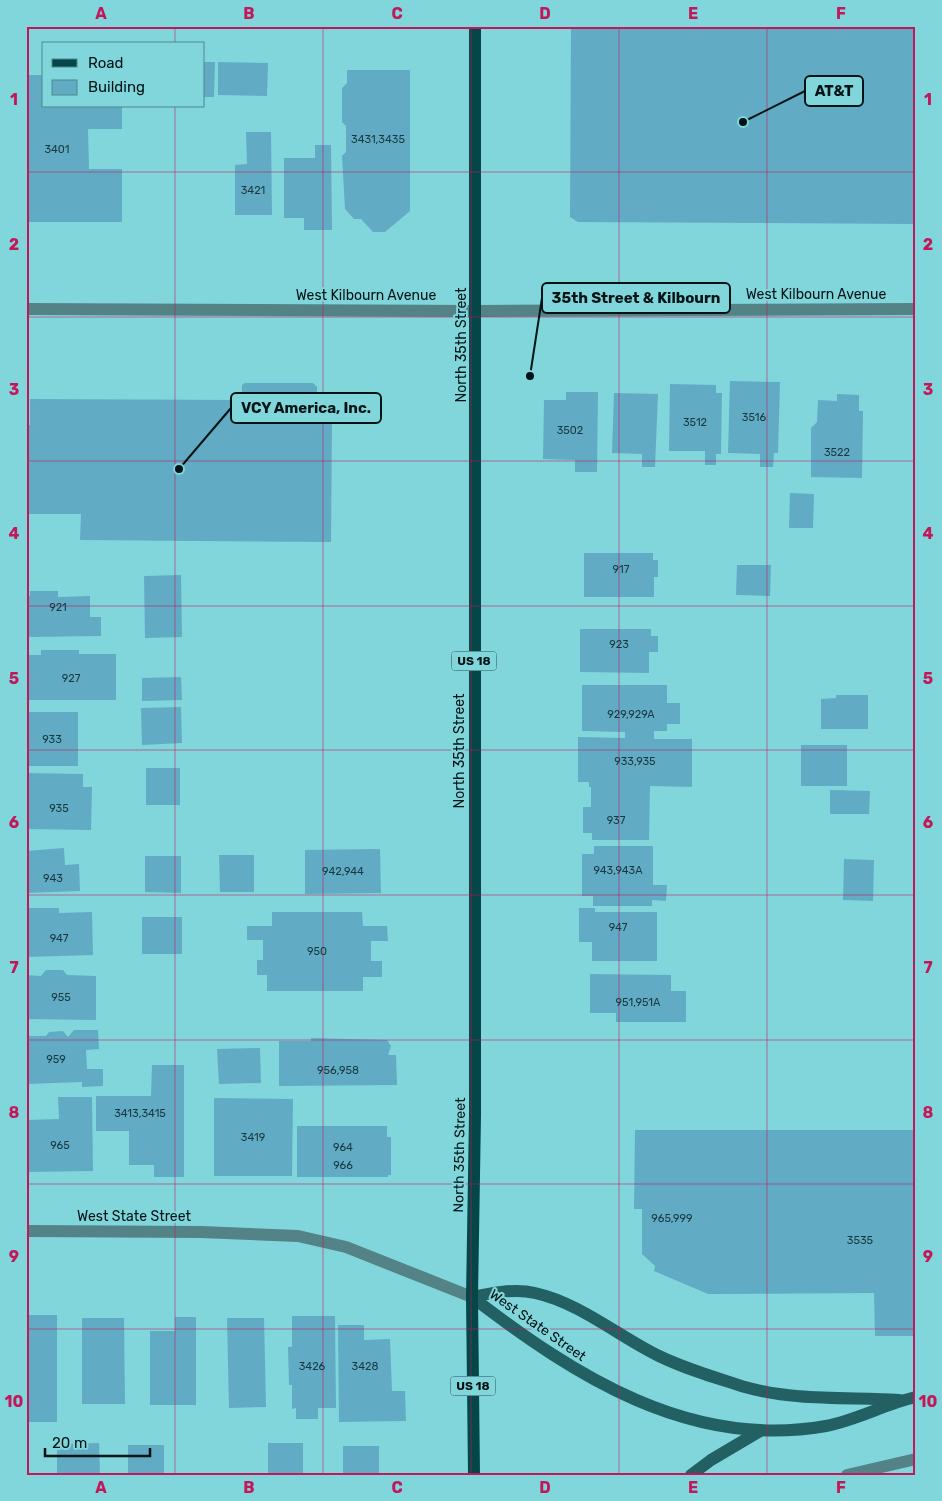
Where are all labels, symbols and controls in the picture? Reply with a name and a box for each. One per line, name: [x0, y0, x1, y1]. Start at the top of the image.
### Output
text: A: [95, 4, 107, 23]
text: B: [243, 4, 255, 23]
text: C: [391, 4, 403, 23]
text: D: [539, 4, 551, 23]
text: E: [688, 4, 698, 23]
text: F: [836, 4, 846, 23]
legend: [42, 42, 205, 108]
text: Road: [88, 54, 124, 72]
callout: AT&T: [805, 76, 863, 106]
text: Building: [88, 78, 145, 96]
text: AT&T: [815, 82, 854, 100]
text: 1: [10, 90, 18, 109]
text: 1: [924, 90, 932, 109]
house number: 3431,3435: [351, 133, 405, 146]
house number: 3401: [44, 143, 70, 156]
house number: 3421: [241, 184, 265, 197]
text: 2: [9, 235, 19, 254]
text: 2: [923, 235, 933, 254]
callout: 35th Street & Kilbourn: [542, 283, 730, 313]
street label: West Kilbourn Avenue: [746, 286, 886, 303]
street label: West Kilbourn Avenue: [296, 287, 436, 304]
street label: North 35th Street: [453, 287, 470, 403]
text: 35th Street & Kilbourn: [552, 289, 720, 307]
text: 3: [9, 380, 19, 399]
text: 3: [923, 380, 933, 399]
callout: VCY America, Inc.: [231, 393, 381, 423]
text: VCY America, Inc.: [241, 399, 371, 417]
house number: 3516: [742, 411, 767, 424]
house number: 3512: [683, 416, 707, 429]
house number: 3502: [557, 424, 583, 437]
house number: 3522: [824, 446, 850, 459]
text: 4: [9, 524, 20, 543]
text: 4: [923, 524, 934, 543]
house number: 917: [613, 563, 630, 576]
house number: 921: [49, 601, 67, 614]
house number: 923: [609, 638, 629, 651]
road number: US 18: [452, 651, 496, 670]
text: 5: [9, 669, 19, 688]
text: 5: [923, 669, 933, 688]
house number: 927: [62, 672, 81, 685]
street label: North 35th Street: [451, 693, 468, 809]
house number: 929,929A: [607, 708, 655, 721]
house number: 933: [42, 733, 62, 746]
house number: 933,935: [614, 755, 656, 768]
house number: 935: [49, 802, 69, 815]
text: 6: [9, 813, 19, 832]
text: 6: [923, 813, 933, 832]
house number: 937: [607, 814, 626, 827]
house number: 943,943A: [593, 864, 643, 877]
house number: 942,944: [322, 865, 364, 878]
house number: 943: [43, 872, 63, 885]
house number: 947: [609, 921, 628, 934]
house number: 947: [50, 932, 69, 945]
house number: 950: [307, 945, 327, 958]
text: 7: [9, 958, 19, 977]
text: 7: [923, 958, 933, 977]
house number: 955: [51, 991, 71, 1004]
house number: 951,951A: [616, 996, 661, 1009]
house number: 959: [46, 1053, 66, 1066]
house number: 956,958: [317, 1064, 359, 1077]
street label: North 35th Street: [450, 1097, 469, 1213]
text: 8: [9, 1103, 20, 1122]
text: 8: [923, 1103, 934, 1122]
house number: 3413,3415: [114, 1107, 166, 1120]
house number: 3419: [241, 1131, 265, 1144]
house number: 965: [50, 1139, 70, 1152]
house number: 964: [333, 1141, 353, 1154]
house number: 966: [333, 1159, 353, 1172]
street label: West State Street: [77, 1208, 191, 1225]
house number: 965,999: [651, 1212, 693, 1225]
house number: 3535: [847, 1234, 874, 1247]
text: 9: [9, 1247, 19, 1266]
text: 9: [923, 1247, 933, 1266]
street label: West State Street: [486, 1286, 590, 1365]
house number: 3426: [299, 1360, 326, 1373]
house number: 3428: [352, 1360, 378, 1373]
road number: US 18: [450, 1376, 496, 1395]
text: 10: [5, 1392, 24, 1411]
text: 10: [919, 1392, 938, 1411]
scale bar: [45, 1426, 150, 1458]
text: 20 m: [52, 1434, 87, 1452]
text: A: [95, 1478, 107, 1497]
text: B: [243, 1478, 255, 1497]
text: C: [391, 1478, 403, 1497]
text: D: [539, 1478, 551, 1497]
text: E: [688, 1478, 698, 1497]
text: F: [836, 1478, 846, 1497]

